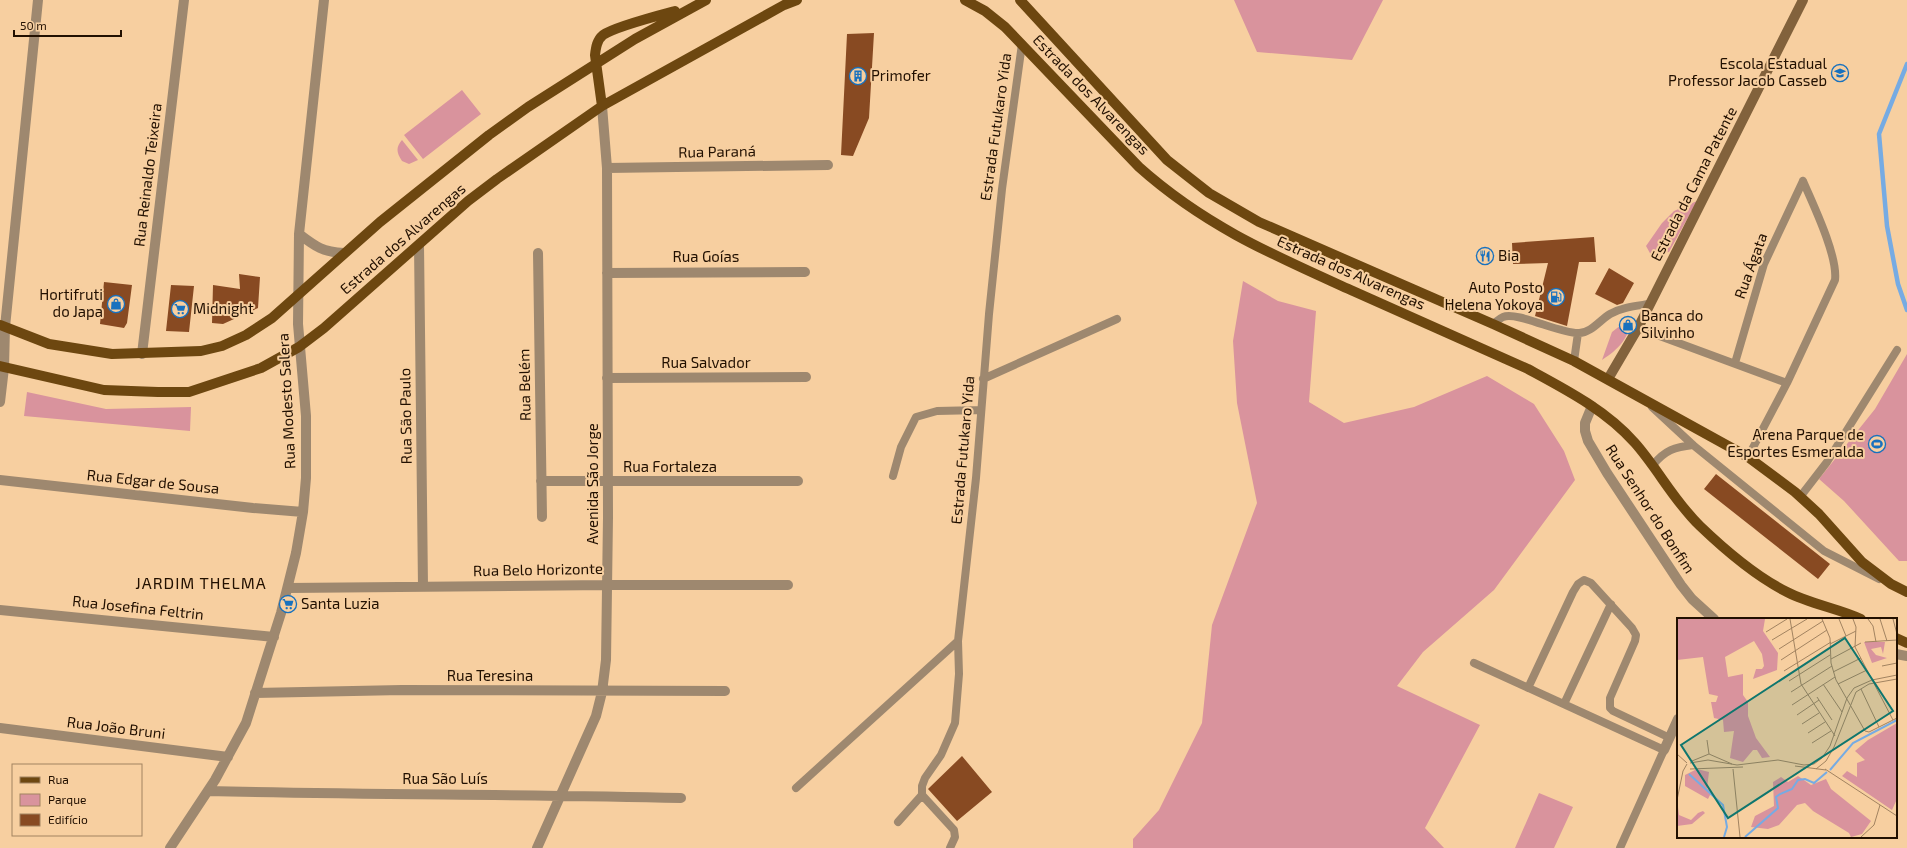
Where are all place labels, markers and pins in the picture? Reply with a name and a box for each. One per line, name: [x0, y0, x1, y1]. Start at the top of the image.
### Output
place label: Escola Estadual Professor Jacob Casseb: [1668, 54, 1828, 89]
school or university icon: Escola Estadual Professor Jacob Casseb: [1830, 63, 1850, 83]
building icon: Primofer: [848, 66, 868, 86]
place label: Primofer: [871, 66, 931, 84]
restaurant icon: Bia: [1475, 246, 1495, 266]
place label: Bia: [1498, 246, 1519, 264]
place label: Auto Posto Helena Yokoya: [1445, 278, 1543, 313]
place label: Hortifruti do Japa: [39, 285, 103, 320]
fuel station icon: Auto Posto Helena Yokoya: [1546, 287, 1566, 307]
shop icon: Hortifruti do Japa: [106, 294, 126, 314]
supermarket icon: Midnight: [170, 299, 190, 319]
place label: Midnight: [193, 299, 254, 317]
place label: Banca do Silvinho: [1641, 306, 1703, 341]
shop icon: Banca do Silvinho: [1618, 315, 1638, 335]
place label: Arena Parque de Esportes Esmeralda: [1727, 425, 1864, 460]
sports icon: Arena Parque de Esportes Esmeralda: [1867, 434, 1887, 454]
supermarket icon: Santa Luzia: [278, 594, 298, 614]
place label: Santa Luzia: [301, 594, 380, 612]

